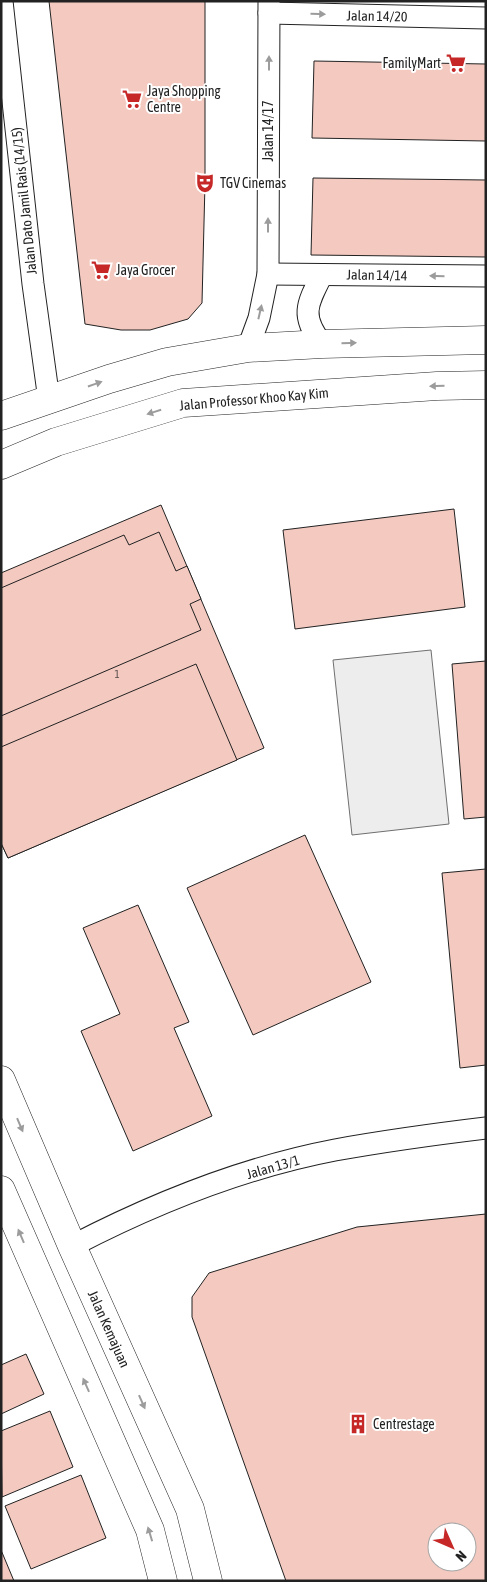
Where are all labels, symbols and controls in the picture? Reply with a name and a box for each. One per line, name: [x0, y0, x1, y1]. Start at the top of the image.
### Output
street label: Jalan 14/20: [346, 7, 408, 25]
one-way arrow: [310, 10, 326, 18]
supermarket icon: FamilyMart: [445, 52, 467, 74]
one-way arrow: [265, 54, 273, 70]
place label: FamilyMart: [383, 55, 441, 71]
place label: Jaya Shopping Centre: [147, 83, 221, 115]
supermarket icon: Jaya Shopping Centre: [121, 88, 143, 110]
street label: Jalan 14/17: [260, 101, 276, 161]
street label: Jalan Dato Jamil Rais (14/15): [8, 127, 40, 275]
theatre icon: TGV Cinemas: [194, 172, 216, 194]
place label: TGV Cinemas: [220, 175, 286, 191]
one-way arrow: [264, 217, 272, 233]
supermarket icon: Jaya Grocer: [90, 259, 112, 281]
place label: Jaya Grocer: [116, 262, 176, 278]
street label: Jalan 14/14: [346, 266, 408, 284]
one-way arrow: [429, 272, 445, 280]
one-way arrow: [256, 304, 264, 319]
one-way arrow: [341, 339, 357, 347]
one-way arrow: [88, 380, 103, 388]
one-way arrow: [429, 382, 445, 390]
street label: Jalan Professor Khoo Kay Kim: [179, 384, 329, 414]
one-way arrow: [146, 409, 161, 417]
house number: 1: [114, 668, 120, 680]
one-way arrow: [17, 1117, 25, 1132]
street label: Jalan 13/1: [245, 1152, 301, 1182]
one-way arrow: [17, 1228, 25, 1243]
street label: Jalan Kemajuan: [85, 1288, 133, 1370]
one-way arrow: [82, 1378, 90, 1392]
one-way arrow: [139, 1395, 147, 1409]
building icon: Centrestage: [347, 1413, 369, 1435]
place label: Centrestage: [373, 1416, 435, 1432]
north arrow: [427, 1522, 477, 1572]
one-way arrow: [146, 1526, 154, 1541]
text: N: [453, 1548, 470, 1565]

